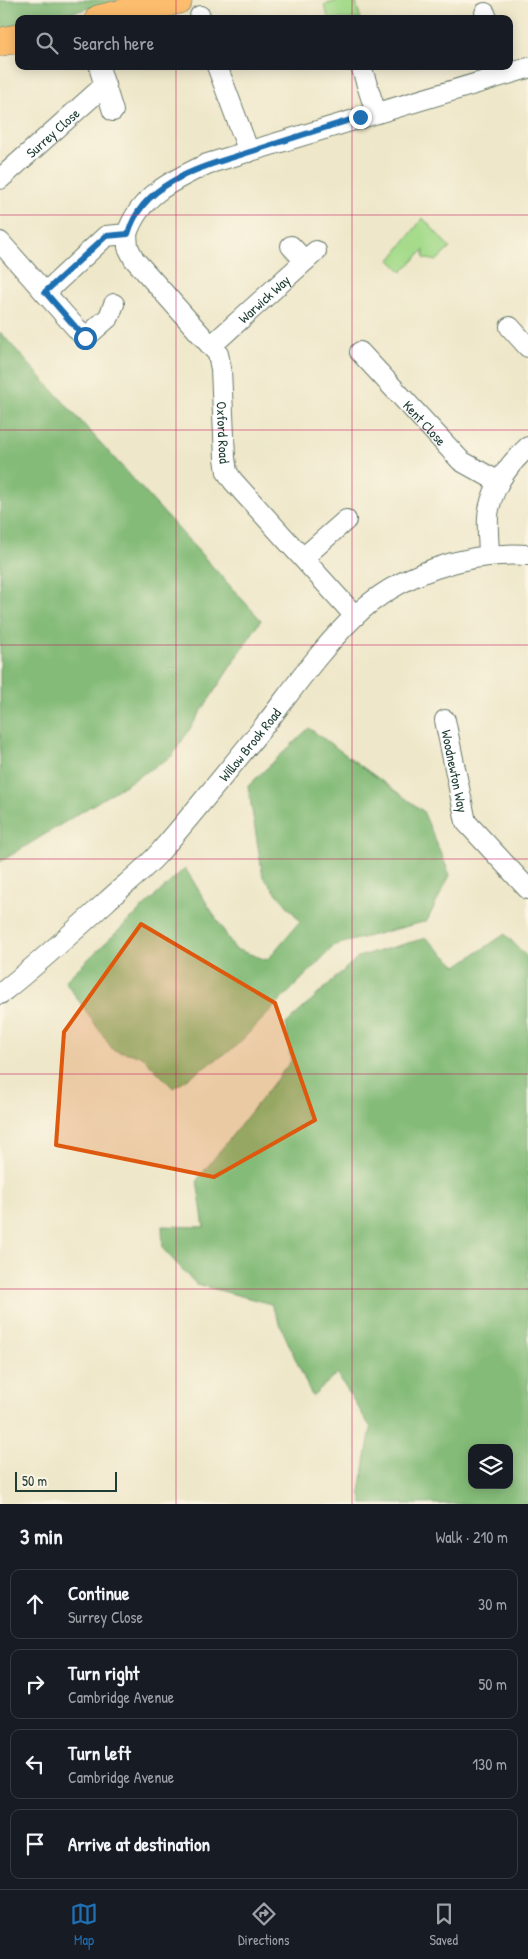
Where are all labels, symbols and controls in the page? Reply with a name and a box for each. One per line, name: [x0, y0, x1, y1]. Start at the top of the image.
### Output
search box: [15, 15, 513, 70]
icon: search: [33, 29, 61, 57]
text: Search here: [73, 30, 154, 56]
street label: Surrey Close: [21, 103, 83, 161]
route end: [349, 106, 372, 129]
street label: Warwick Way: [234, 270, 294, 327]
route start: [74, 327, 97, 350]
street label: Kent Close: [399, 396, 451, 449]
street label: Oxford Road: [213, 401, 235, 465]
street label: Willow Brook Road: [214, 703, 285, 785]
street label: Woodnewton Way: [438, 728, 473, 814]
map controls: [468, 1444, 513, 1489]
button: layers: [468, 1444, 513, 1489]
scale bar: [15, 1469, 118, 1492]
text: 50 m: [22, 1471, 47, 1490]
text: 3 min: [20, 1522, 63, 1551]
text: Walk · 210 m: [435, 1526, 508, 1548]
text: Continue: [68, 1580, 129, 1606]
icon: ahead: [21, 1590, 49, 1618]
text: 30 m: [478, 1593, 507, 1615]
text: Surrey Close: [68, 1606, 143, 1628]
text: Turn right: [68, 1660, 139, 1686]
icon: right: [21, 1670, 49, 1698]
text: 50 m: [479, 1673, 507, 1695]
text: Cambridge Avenue: [68, 1686, 174, 1708]
text: Turn left: [68, 1740, 131, 1766]
icon: left: [21, 1750, 49, 1778]
text: 130 m: [472, 1753, 507, 1775]
text: Cambridge Avenue: [68, 1766, 174, 1788]
icon: arrive: [21, 1830, 49, 1858]
text: Arrive at destination: [68, 1831, 210, 1857]
tab: Map: [70, 1900, 98, 1949]
tab: Directions: [238, 1900, 289, 1949]
tab: Saved: [429, 1900, 458, 1949]

